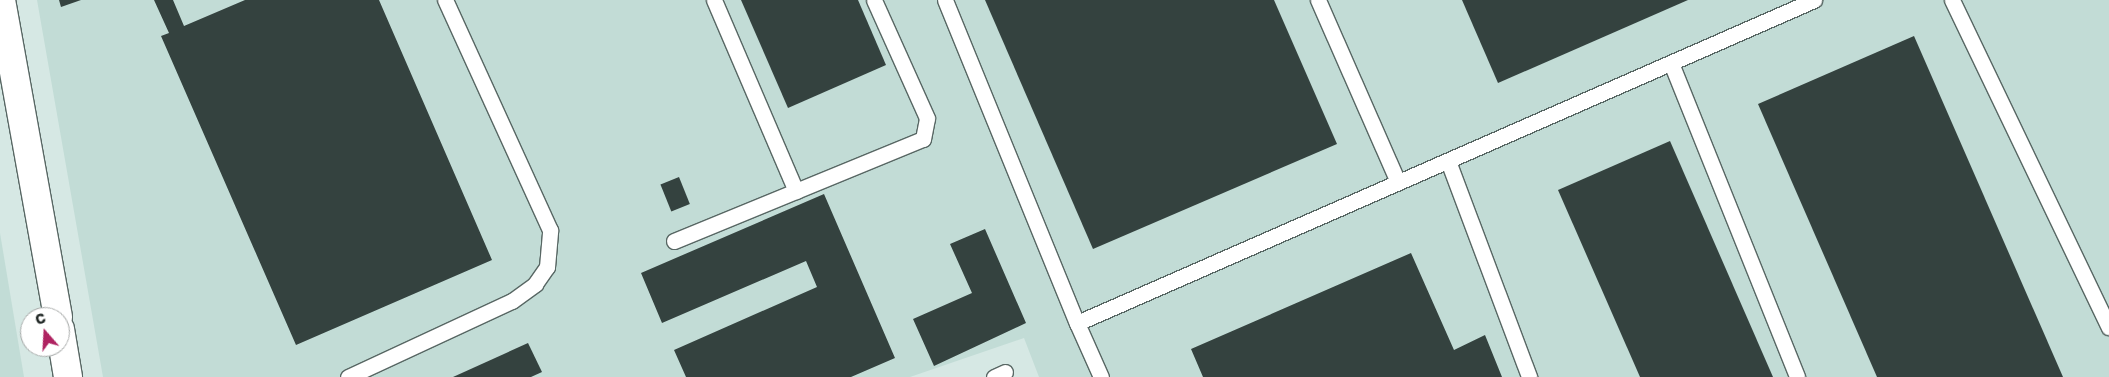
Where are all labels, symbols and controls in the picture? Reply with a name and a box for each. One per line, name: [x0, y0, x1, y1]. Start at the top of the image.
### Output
north arrow: [20, 307, 70, 357]
text: С: [33, 309, 48, 328]

